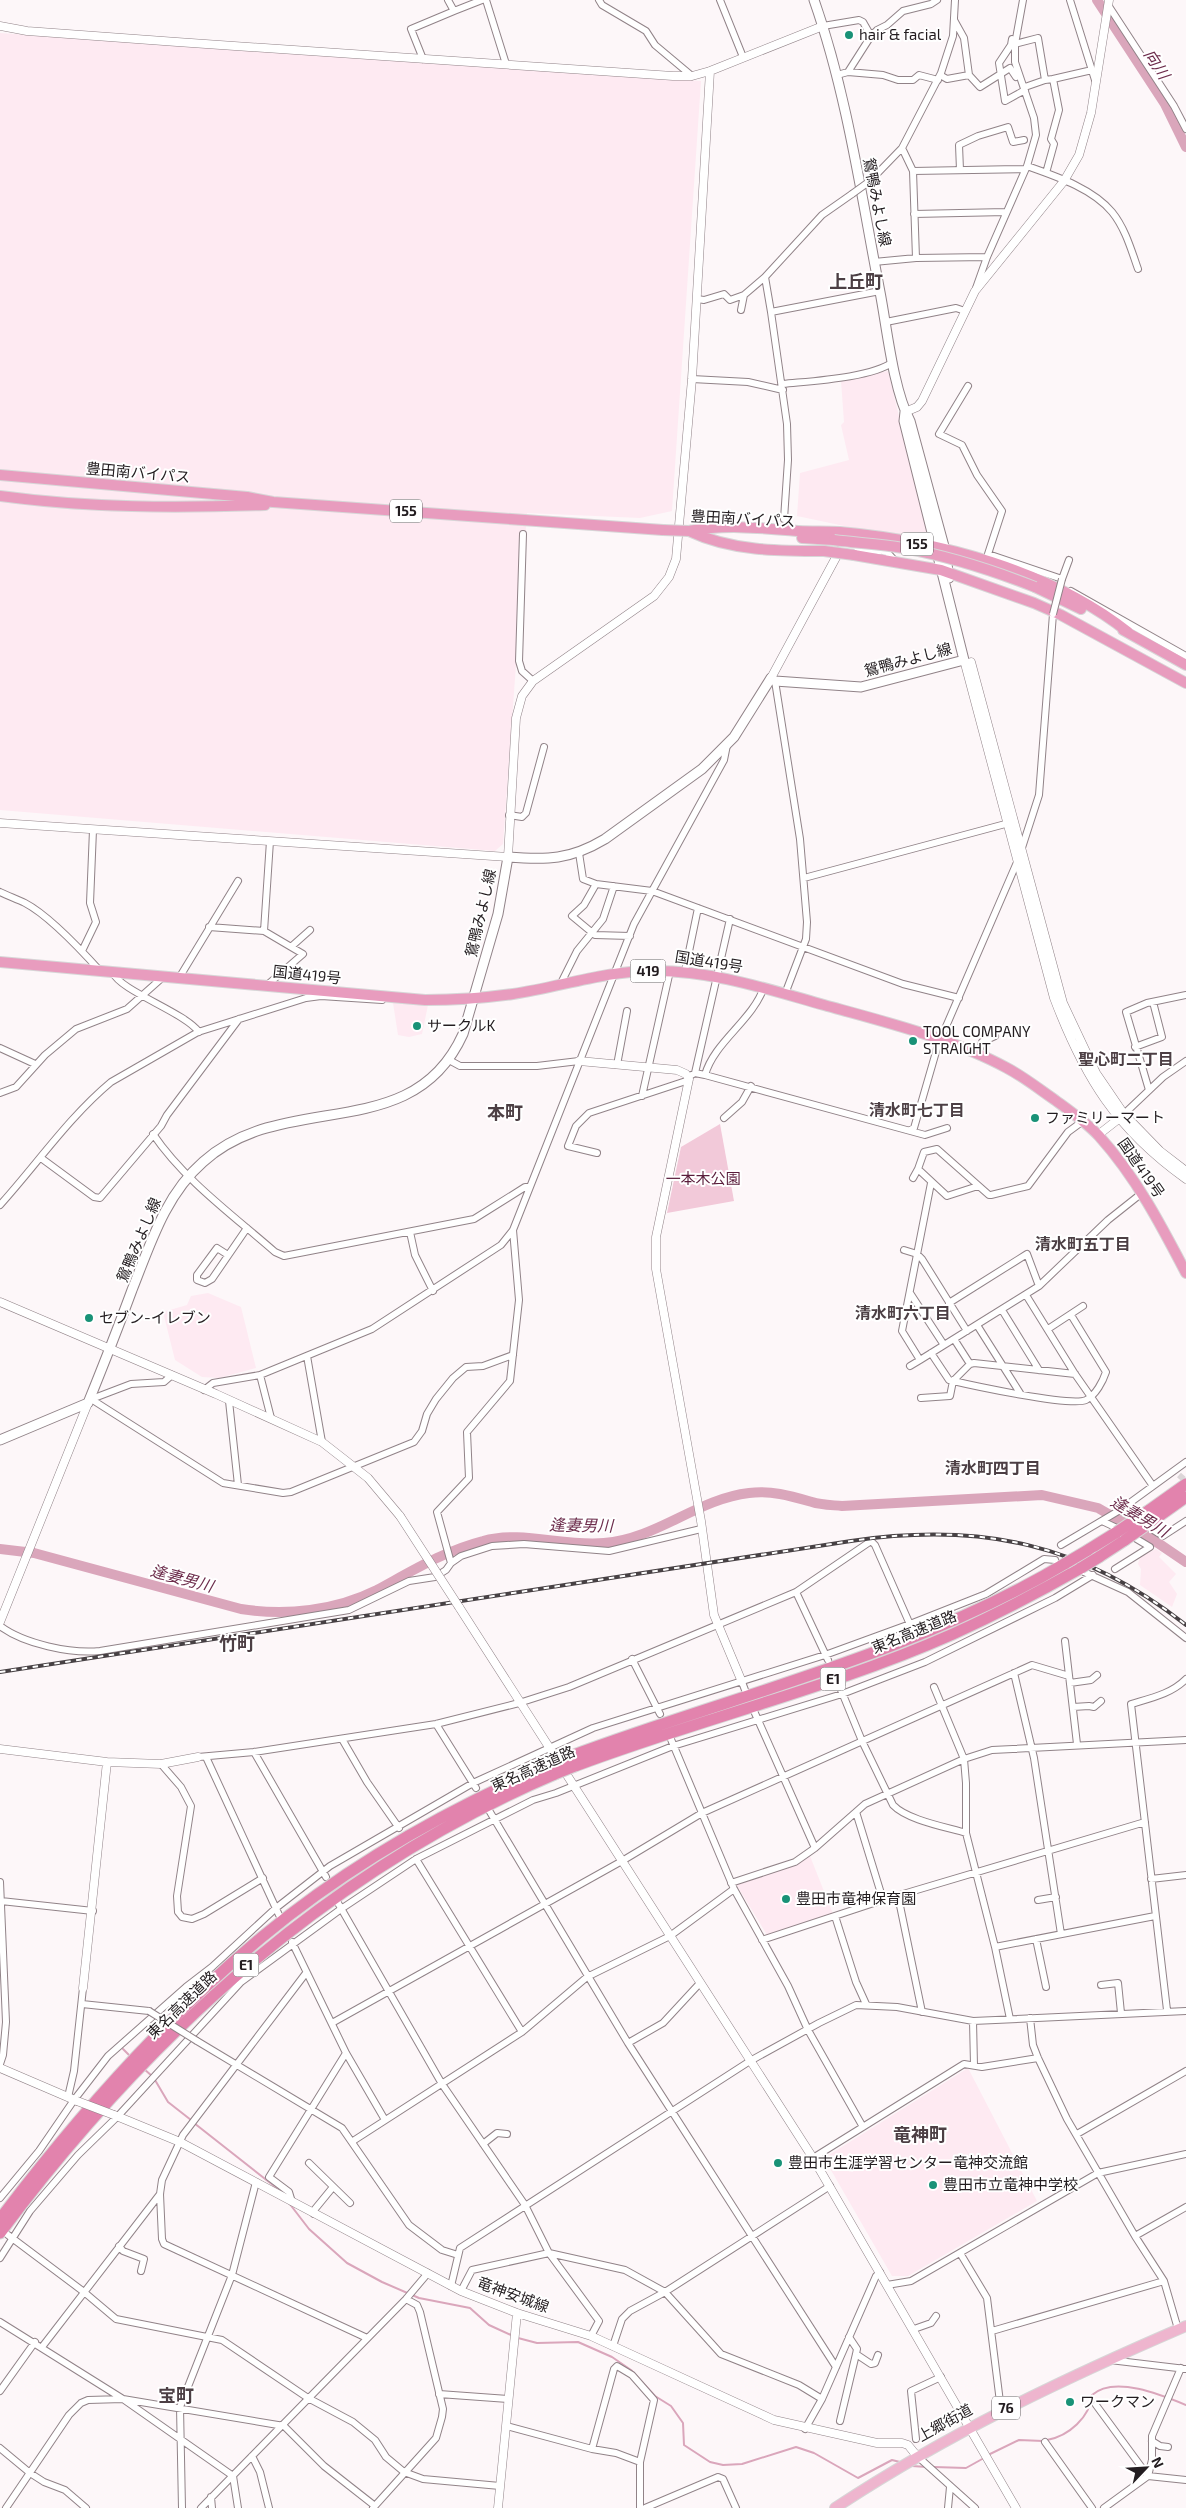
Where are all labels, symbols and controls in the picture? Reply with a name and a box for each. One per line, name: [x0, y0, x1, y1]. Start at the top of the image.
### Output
place label: hair & facial: [859, 25, 942, 43]
marker: hair & facial: [843, 29, 855, 41]
water label: 向川: [1141, 45, 1175, 84]
street label: 鴛鴨みよし線: [861, 156, 895, 248]
district label: 上丘町: [829, 270, 883, 292]
street label: 豊田南バイパス: [85, 458, 191, 486]
road number: 155: [390, 500, 422, 522]
street label: 豊田南バイパス: [690, 506, 796, 530]
road number: 155: [901, 532, 933, 556]
street label: 鴛鴨みよし線: [862, 639, 954, 679]
street label: 鴛鴨みよし線: [461, 867, 499, 959]
street label: 国道419号: [674, 947, 745, 975]
road number: 419: [630, 959, 666, 982]
street label: 国道419号: [272, 961, 342, 987]
place label: サークルK: [427, 1016, 496, 1034]
marker: サークルK: [411, 1020, 423, 1032]
place label: TOOL COMPANY STRAIGHT: [923, 1022, 1031, 1057]
marker: TOOL COMPANY STRAIGHT: [907, 1035, 919, 1047]
district label: 聖心町二丁目: [1078, 1049, 1174, 1068]
district label: 清水町七丁目: [869, 1100, 965, 1119]
district label: 本町: [487, 1101, 523, 1123]
place label: ファミリーマート: [1045, 1108, 1165, 1126]
marker: ファミリーマート: [1029, 1112, 1041, 1124]
street label: 国道419号: [1115, 1134, 1169, 1201]
park label: 一本木公園: [665, 1169, 741, 1187]
street label: 鴛鴨みよし線: [112, 1195, 164, 1285]
district label: 清水町五丁目: [1035, 1234, 1131, 1253]
district label: 清水町六丁目: [855, 1303, 951, 1322]
place label: セブン-イレブン: [99, 1308, 211, 1326]
marker: セブン-イレブン: [83, 1312, 95, 1324]
district label: 清水町四丁目: [945, 1458, 1041, 1477]
water label: 逢妻男川: [1108, 1491, 1174, 1541]
water label: 逢妻男川: [549, 1514, 615, 1535]
water label: 逢妻男川: [149, 1560, 217, 1595]
street label: 東名高速道路: [869, 1606, 959, 1656]
district label: 竹町: [219, 1632, 255, 1654]
road number: E1: [820, 1668, 846, 1690]
street label: 東名高速道路: [488, 1742, 577, 1795]
place label: 豊田市竜神保育園: [796, 1889, 916, 1907]
marker: 豊田市竜神保育園: [780, 1893, 792, 1905]
road number: E1: [234, 1954, 258, 1976]
street label: 東名高速道路: [143, 1967, 220, 2042]
district label: 竜神町: [893, 2123, 947, 2145]
place label: 豊田市生涯学習センター竜神交流館: [788, 2153, 1028, 2171]
marker: 豊田市生涯学習センター竜神交流館: [772, 2157, 784, 2169]
place label: 豊田市立竜神中学校: [943, 2175, 1078, 2193]
marker: 豊田市立竜神中学校: [927, 2179, 939, 2191]
street label: 竜神安城線: [475, 2273, 552, 2315]
district label: 宝町: [158, 2384, 194, 2406]
place label: ワークマン: [1080, 2392, 1155, 2410]
road number: 76: [992, 2396, 1020, 2420]
marker: ワークマン: [1064, 2396, 1076, 2408]
street label: 上郷街道: [914, 2400, 975, 2445]
north arrow: [1121, 2443, 1171, 2493]
text: N: [1148, 2454, 1168, 2470]

